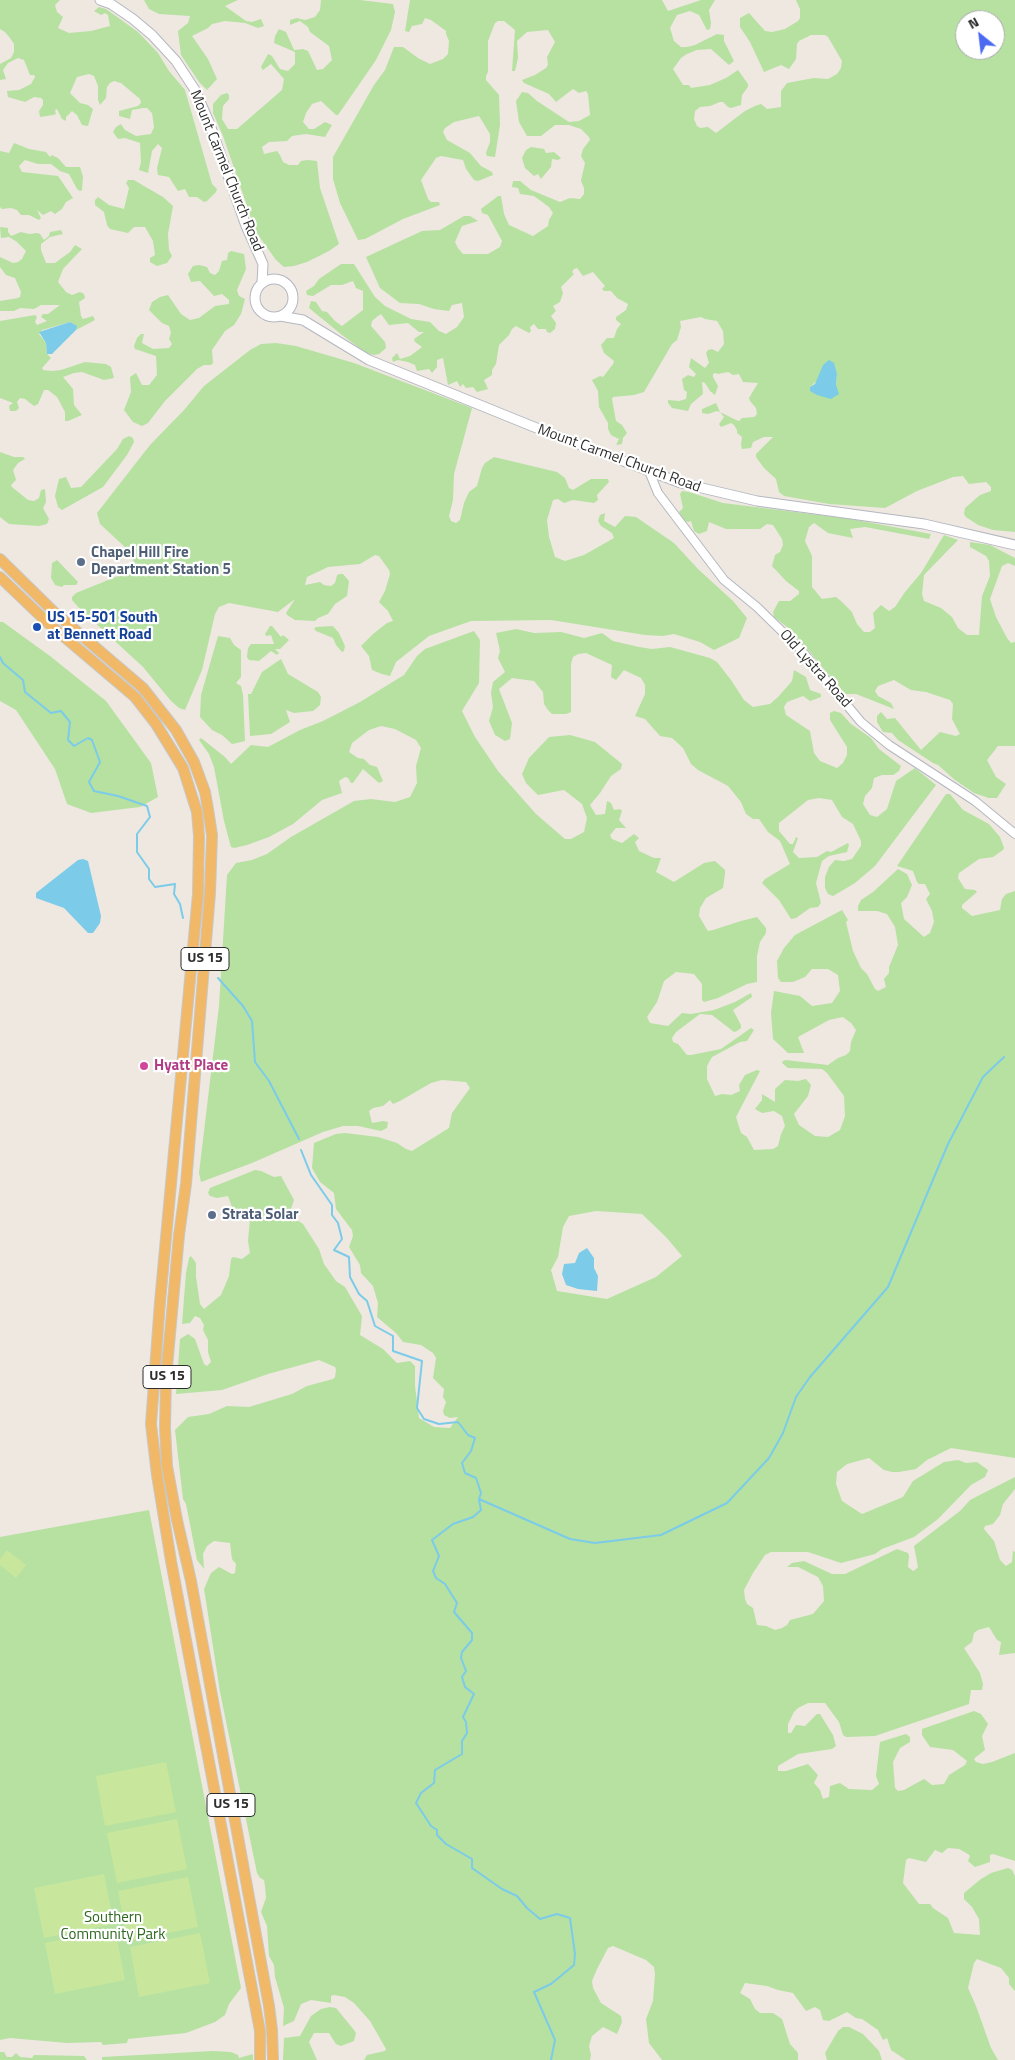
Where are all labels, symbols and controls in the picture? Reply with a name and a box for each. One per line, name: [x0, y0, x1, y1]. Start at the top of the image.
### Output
north arrow: [955, 10, 1005, 60]
text: N: [964, 11, 982, 34]
street label: Mount Carmel Church Road: [185, 88, 267, 254]
street label: Mount Carmel Church Road: [535, 421, 703, 497]
place label: Chapel Hill Fire Department Station 5: [91, 544, 231, 579]
marker: Chapel Hill Fire Department Station 5: [75, 556, 87, 568]
place label: US 15-501 South at Bennett Road: [47, 609, 158, 644]
marker: US 15-501 South at Bennett Road: [31, 621, 43, 633]
street label: Old Lystra Road: [775, 626, 855, 712]
road number: US 15: [181, 948, 229, 971]
place label: Hyatt Place: [154, 1057, 228, 1075]
marker: Hyatt Place: [138, 1060, 150, 1072]
place label: Strata Solar: [222, 1206, 299, 1224]
marker: Strata Solar: [206, 1209, 218, 1221]
road number: US 15: [143, 1365, 191, 1388]
road number: US 15: [207, 1794, 255, 1816]
park label: Southern Community Park: [61, 1909, 165, 1944]

